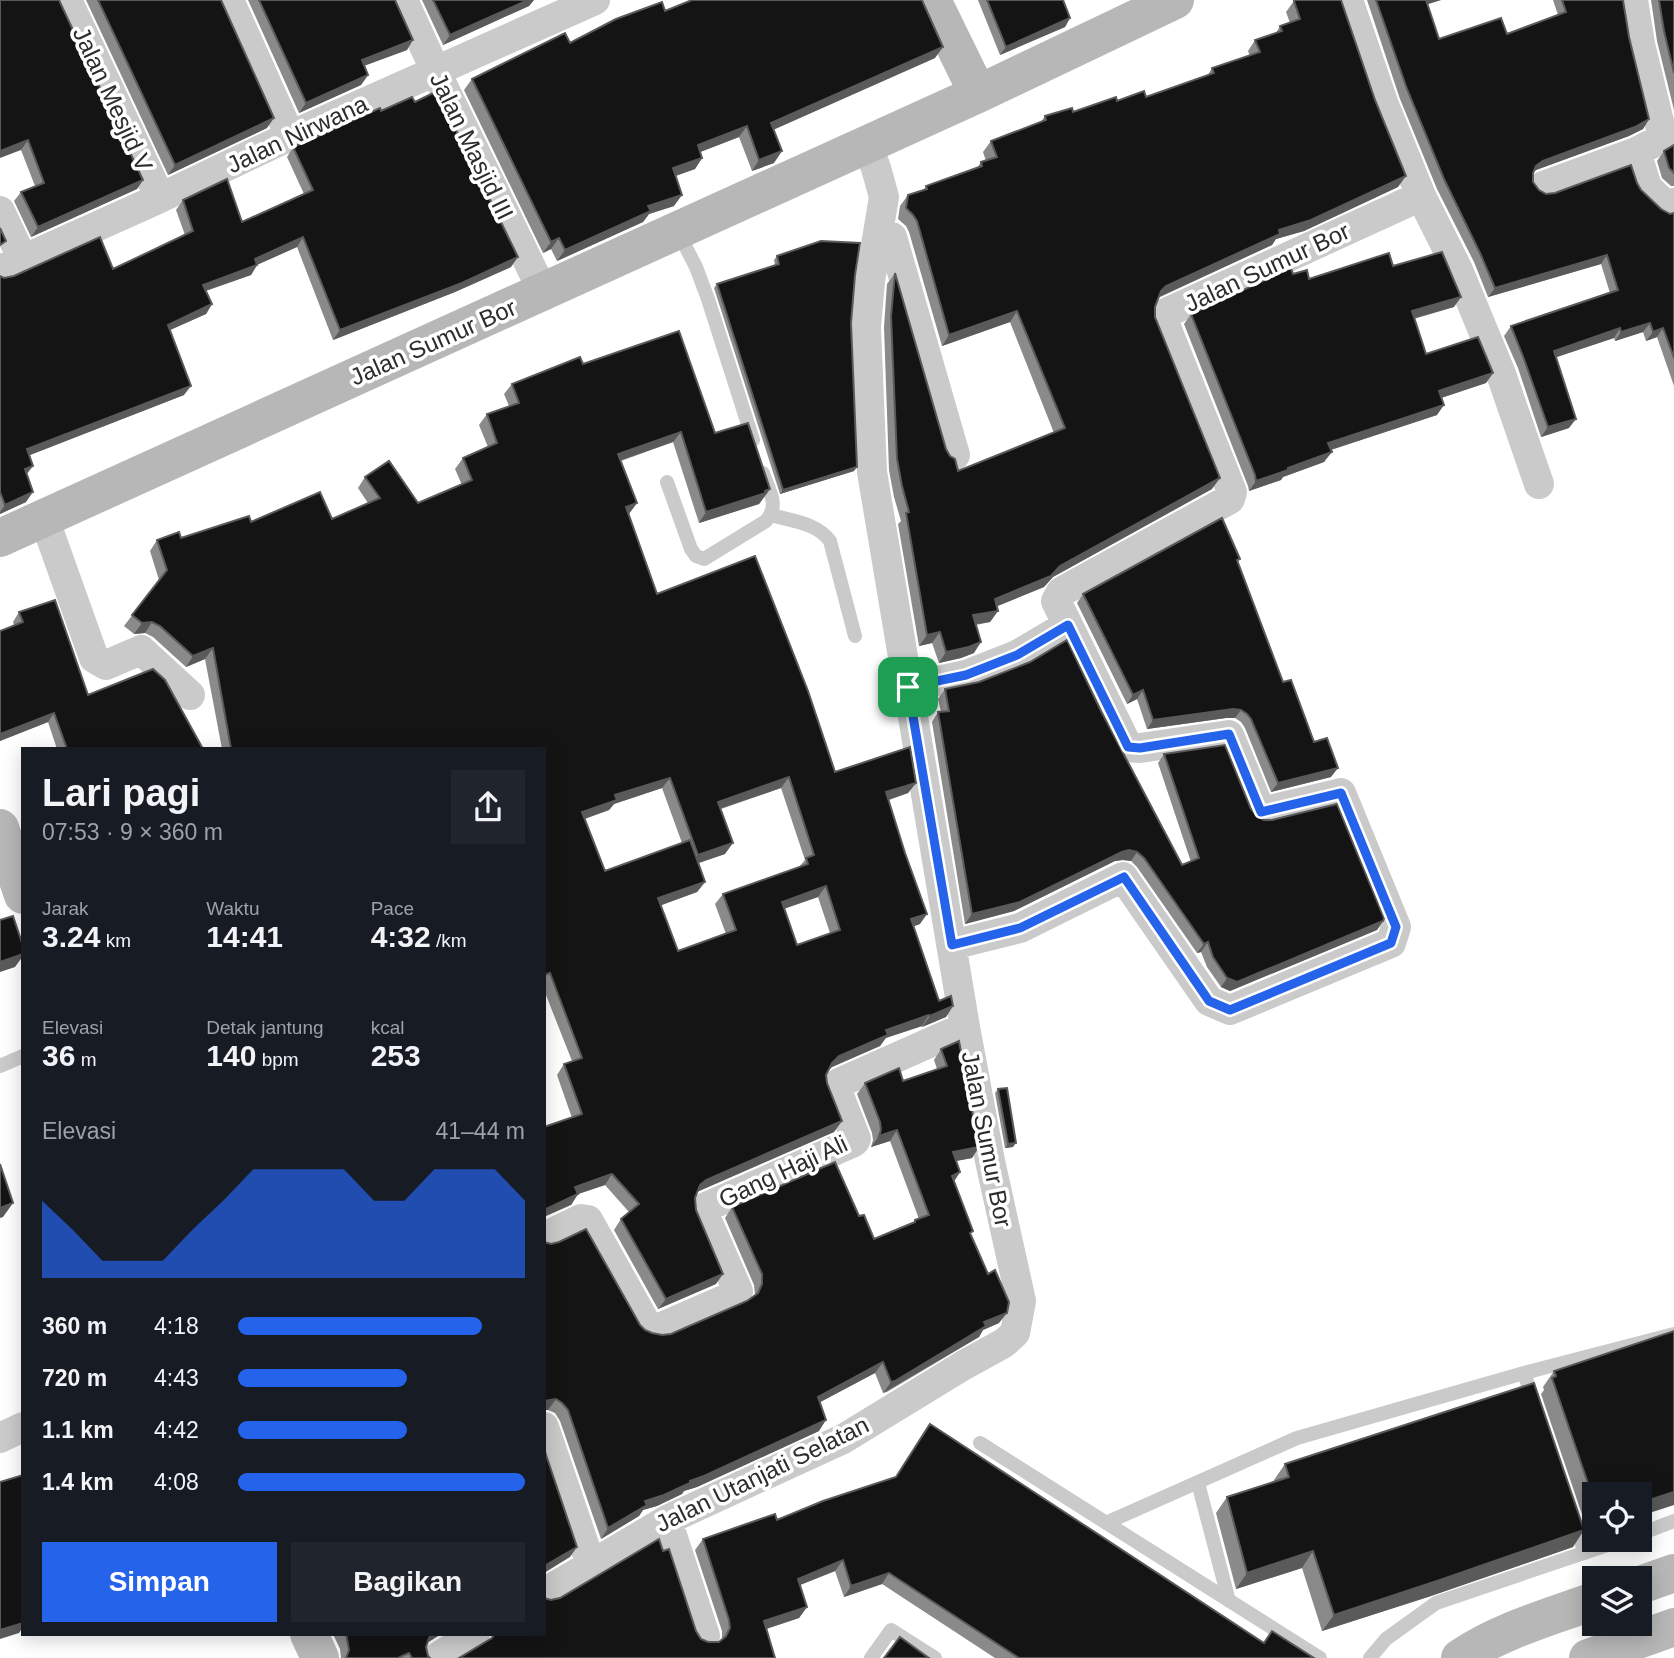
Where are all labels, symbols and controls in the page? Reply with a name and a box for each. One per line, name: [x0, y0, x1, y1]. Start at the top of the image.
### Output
street label: Jalan Mesjid V: [68, 23, 158, 175]
street label: Jalan Masjid III: [425, 68, 519, 224]
street label: Jalan Nirwana: [222, 89, 372, 178]
street label: Jalan Sumur Bor: [1180, 217, 1354, 317]
street label: Jalan Sumur Bor: [346, 293, 520, 391]
pin: [878, 657, 938, 717]
icon: arrive: [889, 668, 927, 706]
button: share: [451, 770, 525, 844]
text: Lari pagi: [42, 772, 200, 814]
text: 07:53 · 9 × 360 m: [42, 819, 223, 845]
text: Jarak: [42, 898, 88, 919]
text: Waktu: [206, 898, 259, 919]
text: Pace: [371, 898, 414, 919]
text: 3.24: [42, 920, 100, 953]
text: 14:41: [206, 920, 283, 953]
text: 4:32: [371, 920, 431, 953]
text: km: [100, 930, 131, 951]
text: /km: [431, 930, 467, 951]
text: Elevasi: [42, 1017, 103, 1038]
text: Detak jantung: [206, 1017, 324, 1038]
text: kcal: [371, 1017, 404, 1038]
text: 36: [42, 1039, 75, 1072]
text: 140: [206, 1039, 256, 1072]
text: 253: [371, 1039, 421, 1072]
text: m: [75, 1049, 96, 1070]
text: bpm: [256, 1049, 299, 1070]
street label: Jalan Sumur Bor: [957, 1049, 1017, 1229]
text: Elevasi: [42, 1118, 116, 1144]
text: 41–44 m: [435, 1118, 525, 1144]
street label: Gang Haji Ali: [714, 1129, 852, 1213]
text: 360 m: [42, 1313, 107, 1339]
text: 4:18: [154, 1313, 199, 1339]
text: 720 m: [42, 1365, 107, 1391]
text: 4:43: [154, 1365, 199, 1391]
street label: Jalan Utanjati Selatan: [651, 1411, 873, 1537]
text: 1.1 km: [42, 1417, 114, 1443]
text: 4:42: [154, 1417, 199, 1443]
text: 1.4 km: [42, 1469, 114, 1495]
text: 4:08: [154, 1469, 199, 1495]
map controls: [1582, 1482, 1652, 1636]
button: locate: [1582, 1482, 1652, 1552]
button: Simpan: [42, 1542, 277, 1622]
button: Bagikan: [291, 1542, 525, 1622]
button: layers: [1582, 1566, 1652, 1636]

